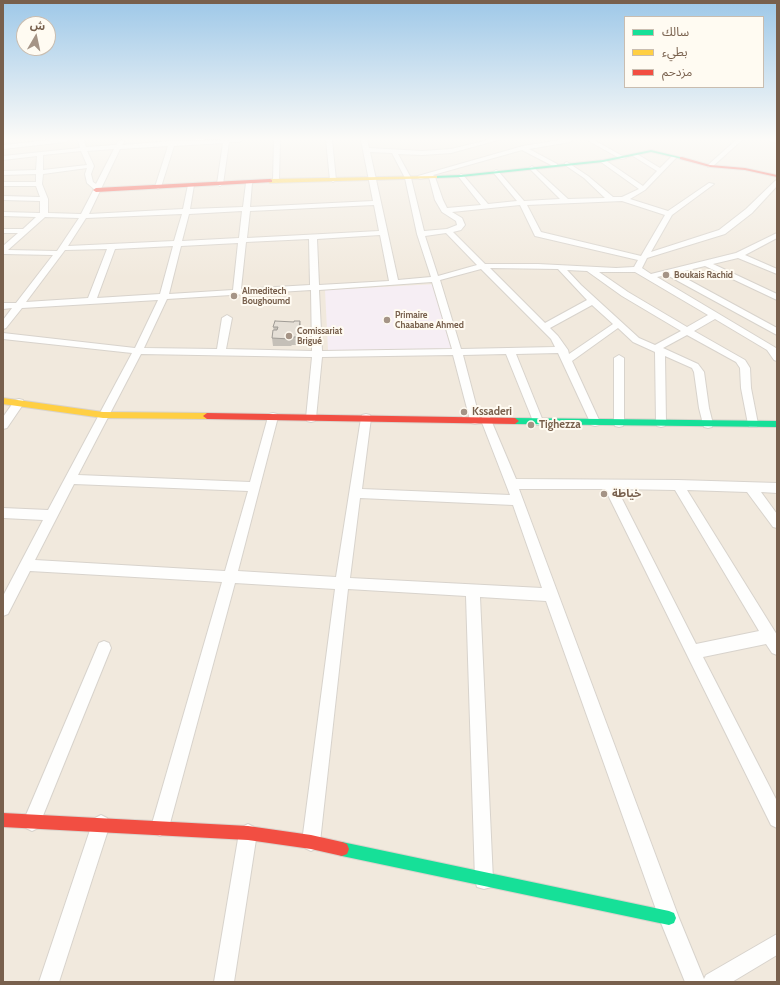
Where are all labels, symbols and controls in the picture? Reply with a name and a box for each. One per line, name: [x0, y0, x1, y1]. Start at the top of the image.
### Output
north arrow: [16, 16, 56, 56]
legend: [624, 16, 764, 88]
text: ش: [29, 17, 46, 33]
text: سالك: [662, 24, 689, 39]
text: بطيء: [662, 44, 688, 59]
text: مزدحم: [662, 64, 692, 79]
marker: Boukais Rachid: [661, 270, 671, 280]
place label: Boukais Rachid: [674, 270, 733, 280]
place label: Almeditech Boughoumd: [242, 286, 290, 307]
marker: Almeditech Boughoumd: [229, 291, 239, 301]
place label: Primaire Chaabane Ahmed: [395, 310, 464, 331]
marker: Primaire Chaabane Ahmed: [382, 315, 392, 325]
place label: Comissariat Brigué: [297, 326, 342, 347]
marker: Comissariat Brigué: [284, 331, 294, 341]
place label: Kssaderi: [472, 405, 512, 419]
marker: Kssaderi: [459, 407, 469, 417]
place label: Tighezza: [539, 418, 581, 432]
marker: Tighezza: [526, 420, 536, 430]
place label: خياطة: [612, 487, 641, 501]
marker: خياطة: [599, 489, 609, 499]

